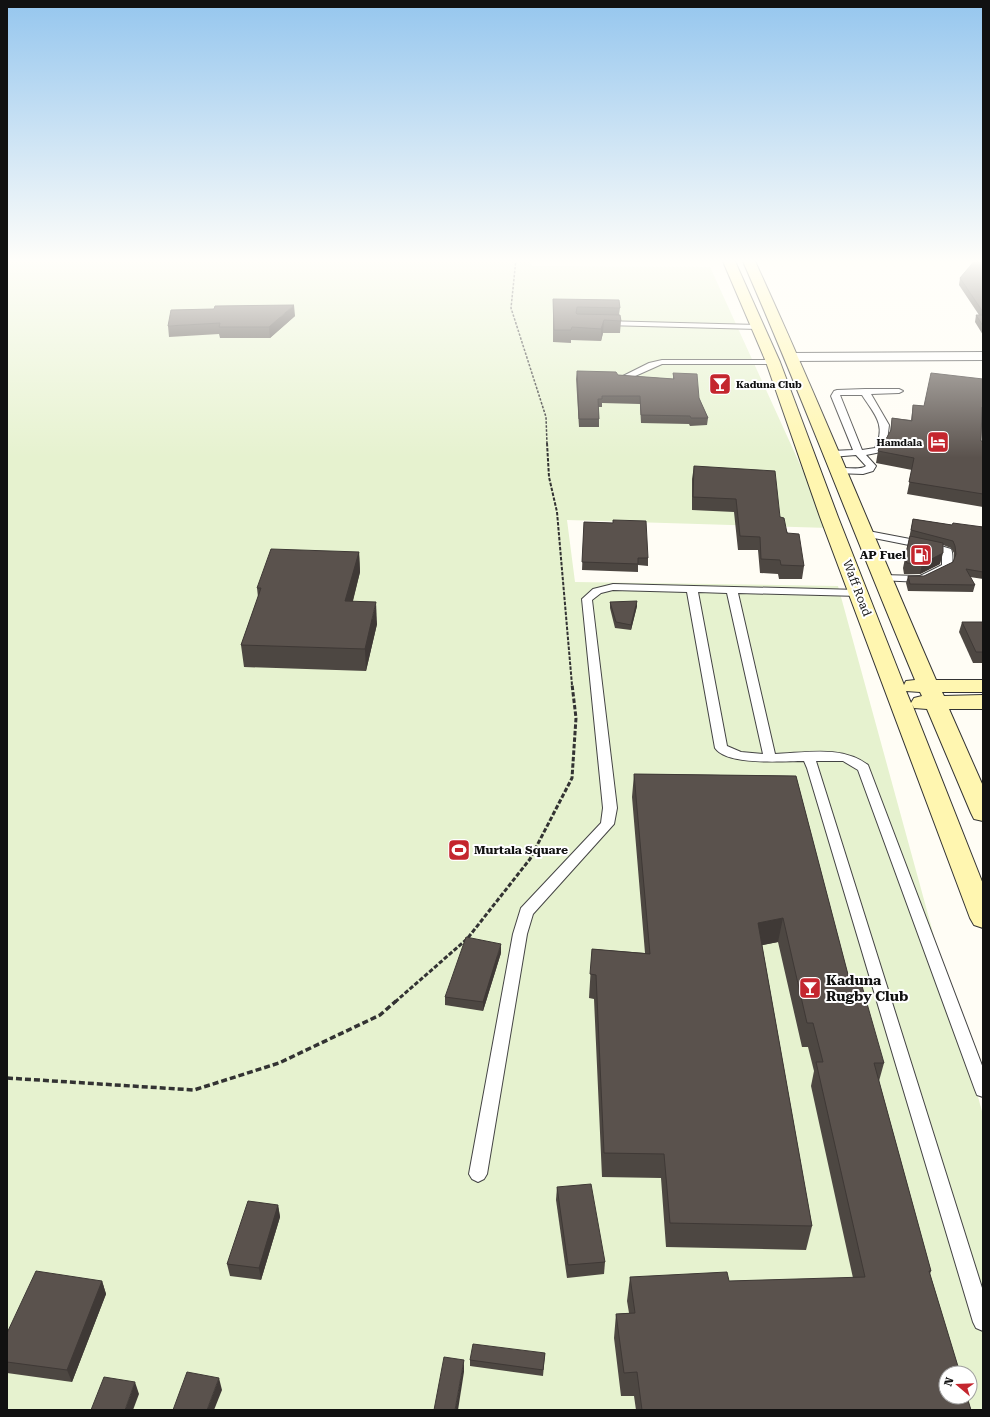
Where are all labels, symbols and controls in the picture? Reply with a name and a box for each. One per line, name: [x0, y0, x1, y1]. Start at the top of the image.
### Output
bar icon: Kaduna Club: [707, 371, 733, 397]
place label: Kaduna Club: [736, 379, 802, 390]
hotel icon: Hamdala: [925, 429, 951, 455]
place label: Hamdala: [877, 437, 922, 448]
fuel station icon: AP Fuel: [908, 542, 934, 568]
place label: AP Fuel: [860, 548, 906, 562]
street label: Waff Road: [840, 558, 874, 619]
sports icon: Murtala Square: [446, 837, 472, 863]
place label: Murtala Square: [474, 843, 568, 857]
place label: Kaduna Rugby Club: [826, 972, 908, 1004]
bar icon: Kaduna Rugby Club: [797, 975, 823, 1001]
north arrow: [938, 1365, 978, 1405]
text: N: [941, 1375, 957, 1388]

